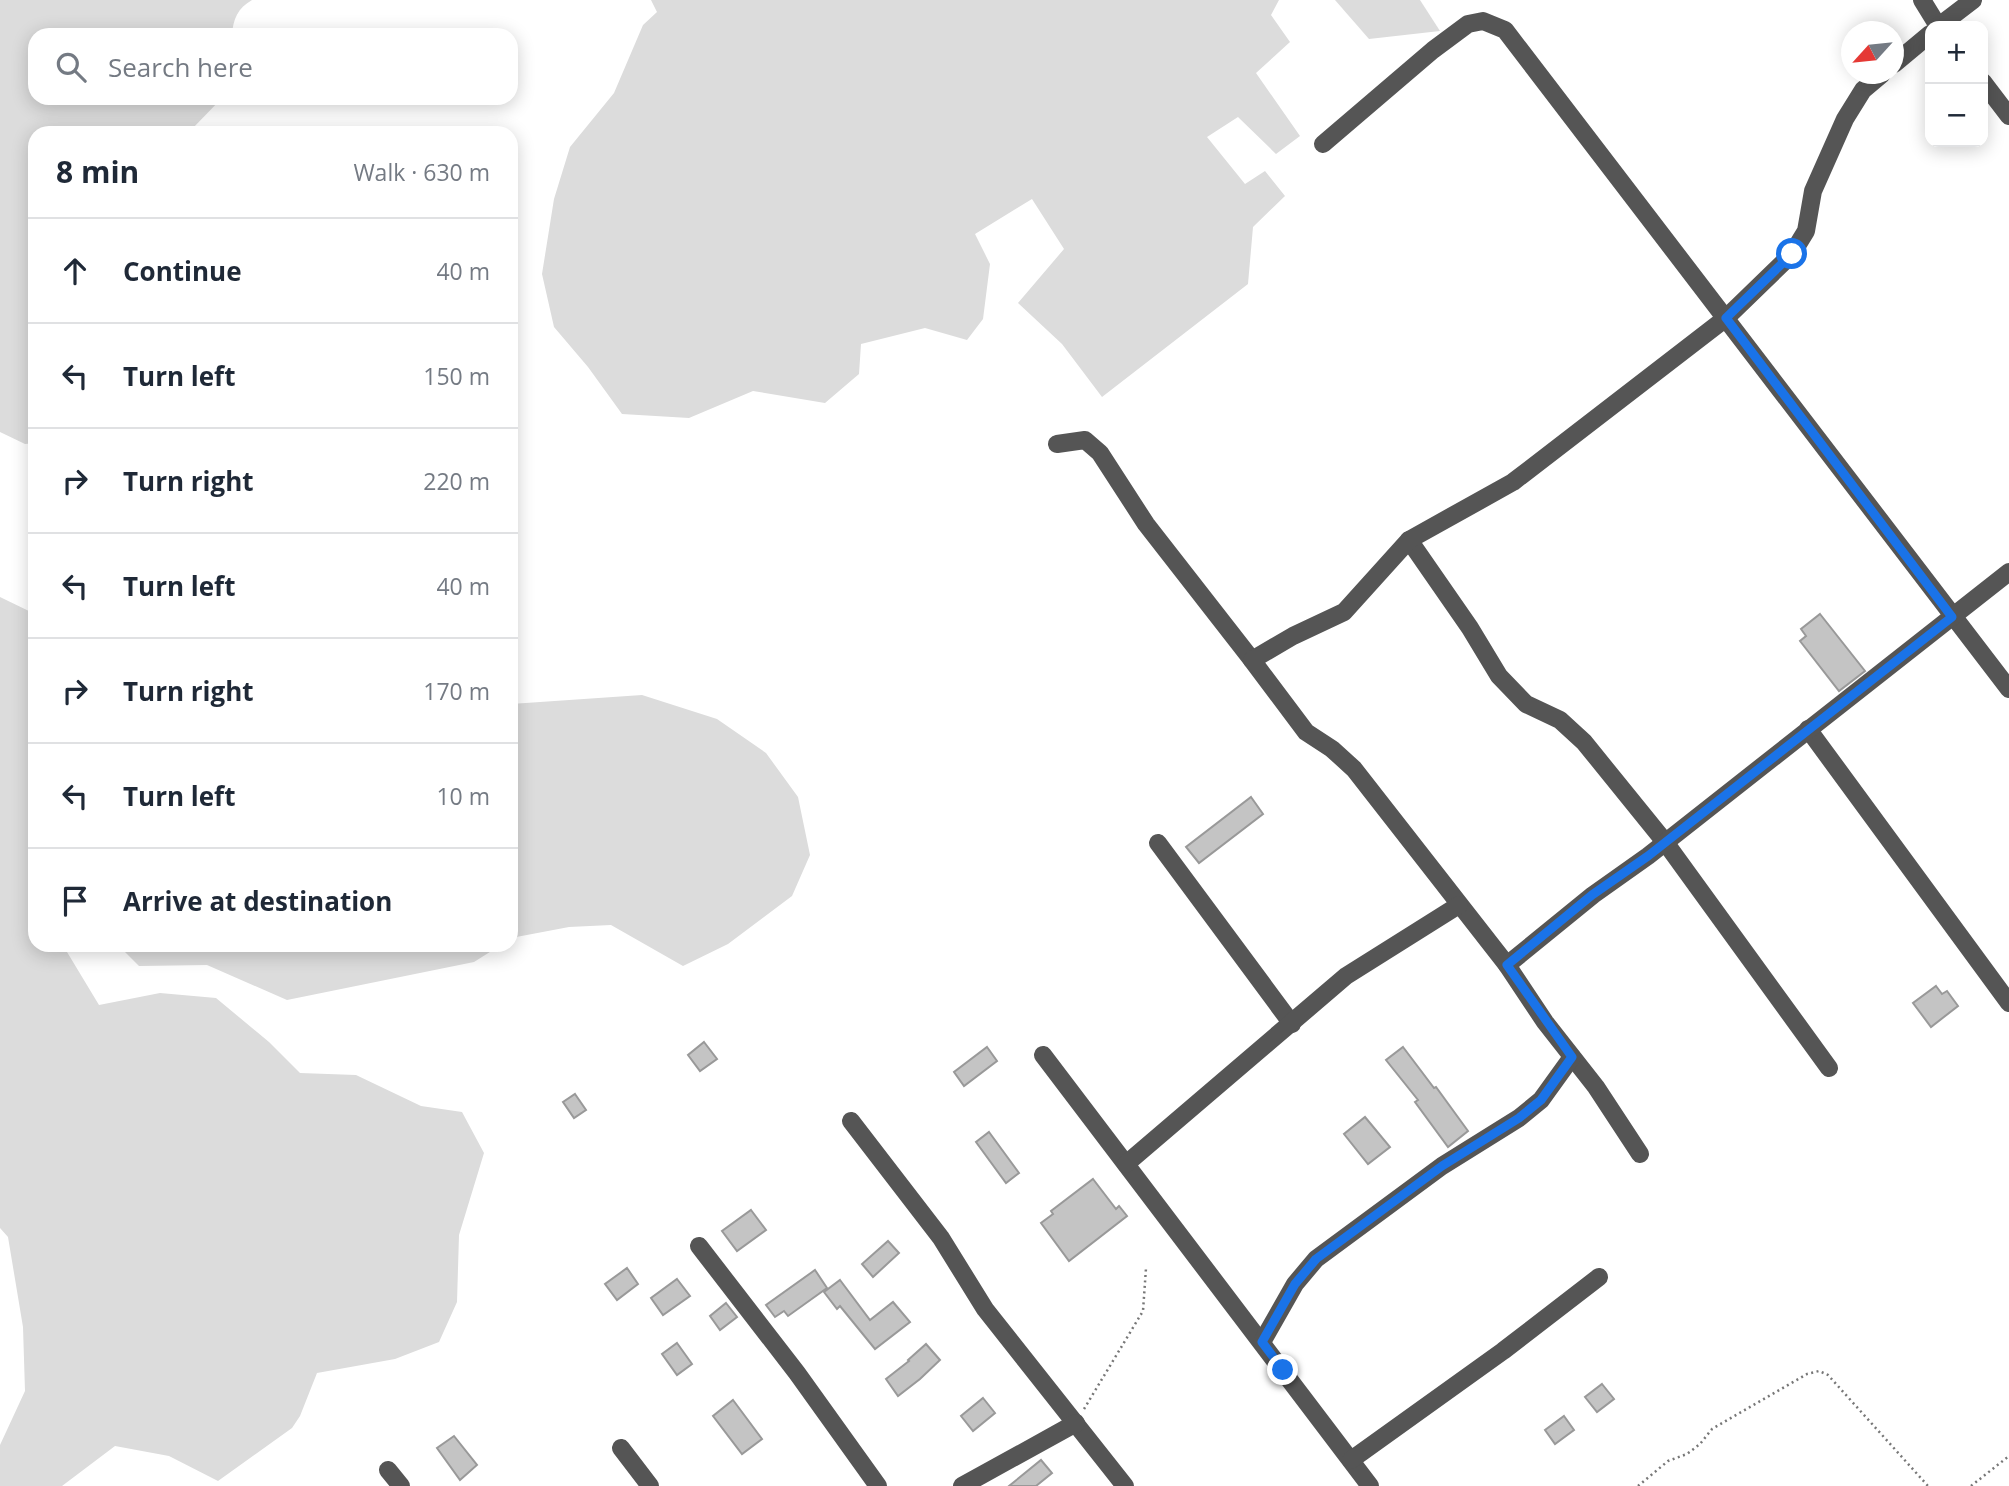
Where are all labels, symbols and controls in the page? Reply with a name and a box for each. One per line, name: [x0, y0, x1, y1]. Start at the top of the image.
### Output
north arrow: [1841, 21, 1904, 84]
map controls: [1925, 21, 1988, 147]
button: +: [1925, 21, 1988, 84]
search box: [28, 28, 518, 105]
icon: search: [52, 48, 90, 86]
text: Search here: [108, 49, 253, 85]
button: −: [1925, 84, 1988, 147]
text: 8 min: [56, 151, 139, 192]
text: Walk · 630 m: [353, 156, 490, 188]
route start: [1776, 238, 1807, 269]
icon: ahead: [56, 252, 94, 290]
text: Continue: [123, 253, 242, 289]
text: 40 m: [436, 255, 490, 287]
icon: left: [56, 357, 94, 395]
text: Turn left: [123, 358, 235, 394]
text: 150 m: [423, 360, 490, 392]
icon: right: [56, 462, 94, 500]
text: Turn right: [123, 463, 254, 499]
text: 220 m: [423, 465, 490, 497]
icon: left: [56, 567, 94, 605]
text: Turn left: [123, 568, 235, 604]
text: 40 m: [436, 570, 490, 602]
icon: right: [56, 672, 94, 710]
text: Turn right: [123, 673, 254, 709]
text: 170 m: [423, 675, 490, 707]
icon: left: [56, 777, 94, 815]
text: Turn left: [123, 778, 235, 814]
text: 10 m: [436, 780, 490, 812]
icon: arrive: [56, 882, 94, 920]
text: Arrive at destination: [123, 883, 392, 919]
route end: [1267, 1354, 1298, 1385]

